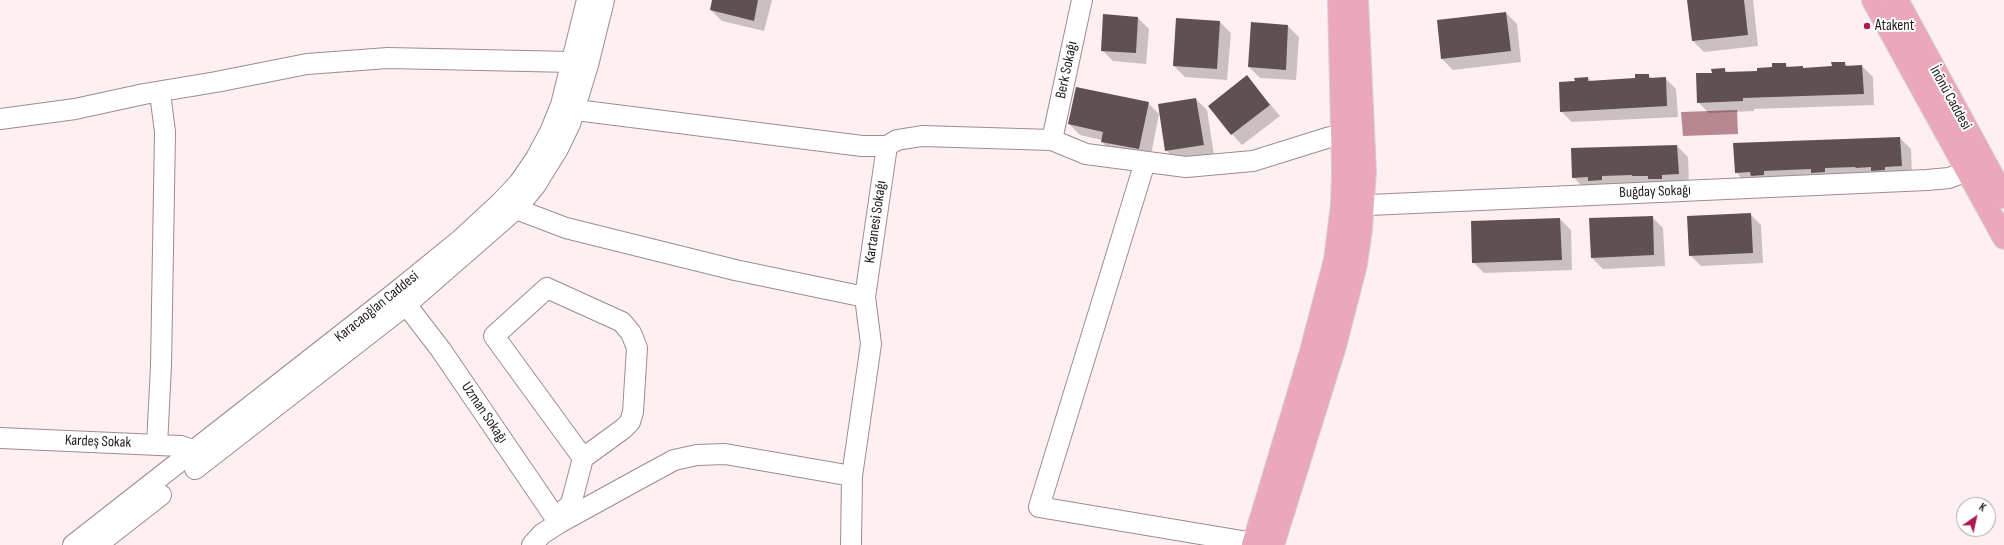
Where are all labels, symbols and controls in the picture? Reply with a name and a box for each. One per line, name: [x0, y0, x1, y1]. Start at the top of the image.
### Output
place label: Atakent: [1875, 17, 1914, 35]
marker: Atakent: [1862, 21, 1872, 31]
street label: Berk Sokağı: [1052, 40, 1082, 100]
street label: İnönü Caddesi: [1925, 63, 1975, 133]
street label: Kartanesi Sokağı: [861, 180, 891, 264]
street label: Buğday Sokağı: [1619, 182, 1691, 202]
street label: Karacaoğlan Caddesi: [331, 268, 423, 346]
street label: Uzman Sokağı: [457, 379, 511, 447]
street label: Kardeş Sokak: [64, 432, 132, 452]
north arrow: [1956, 497, 1996, 537]
text: K: [1977, 501, 1988, 514]

